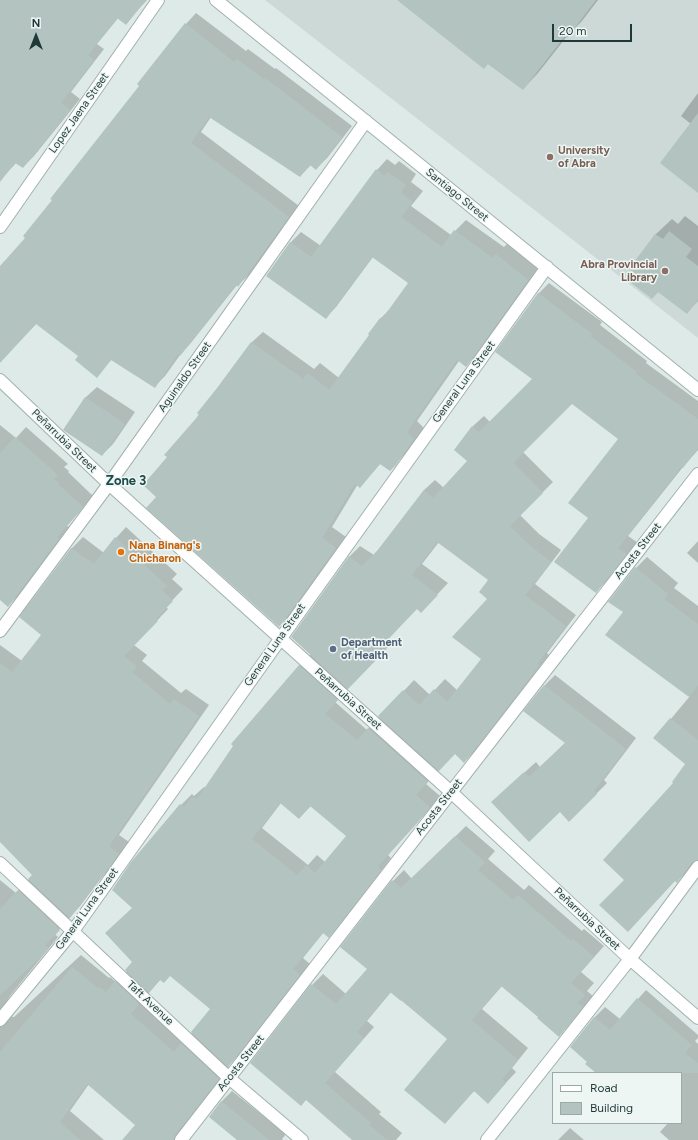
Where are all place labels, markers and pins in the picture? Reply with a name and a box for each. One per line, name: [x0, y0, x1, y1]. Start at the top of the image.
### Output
place label: University of Abra: [558, 144, 610, 170]
marker: University of Abra: [545, 152, 555, 162]
place label: Abra Provincial Library: [580, 258, 657, 284]
marker: Abra Provincial Library: [660, 266, 670, 276]
place label: Nana Binang's Chicharon: [129, 539, 200, 565]
marker: Nana Binang's Chicharon: [116, 547, 126, 557]
place label: Department of Health: [341, 636, 402, 662]
marker: Department of Health: [328, 644, 338, 654]

